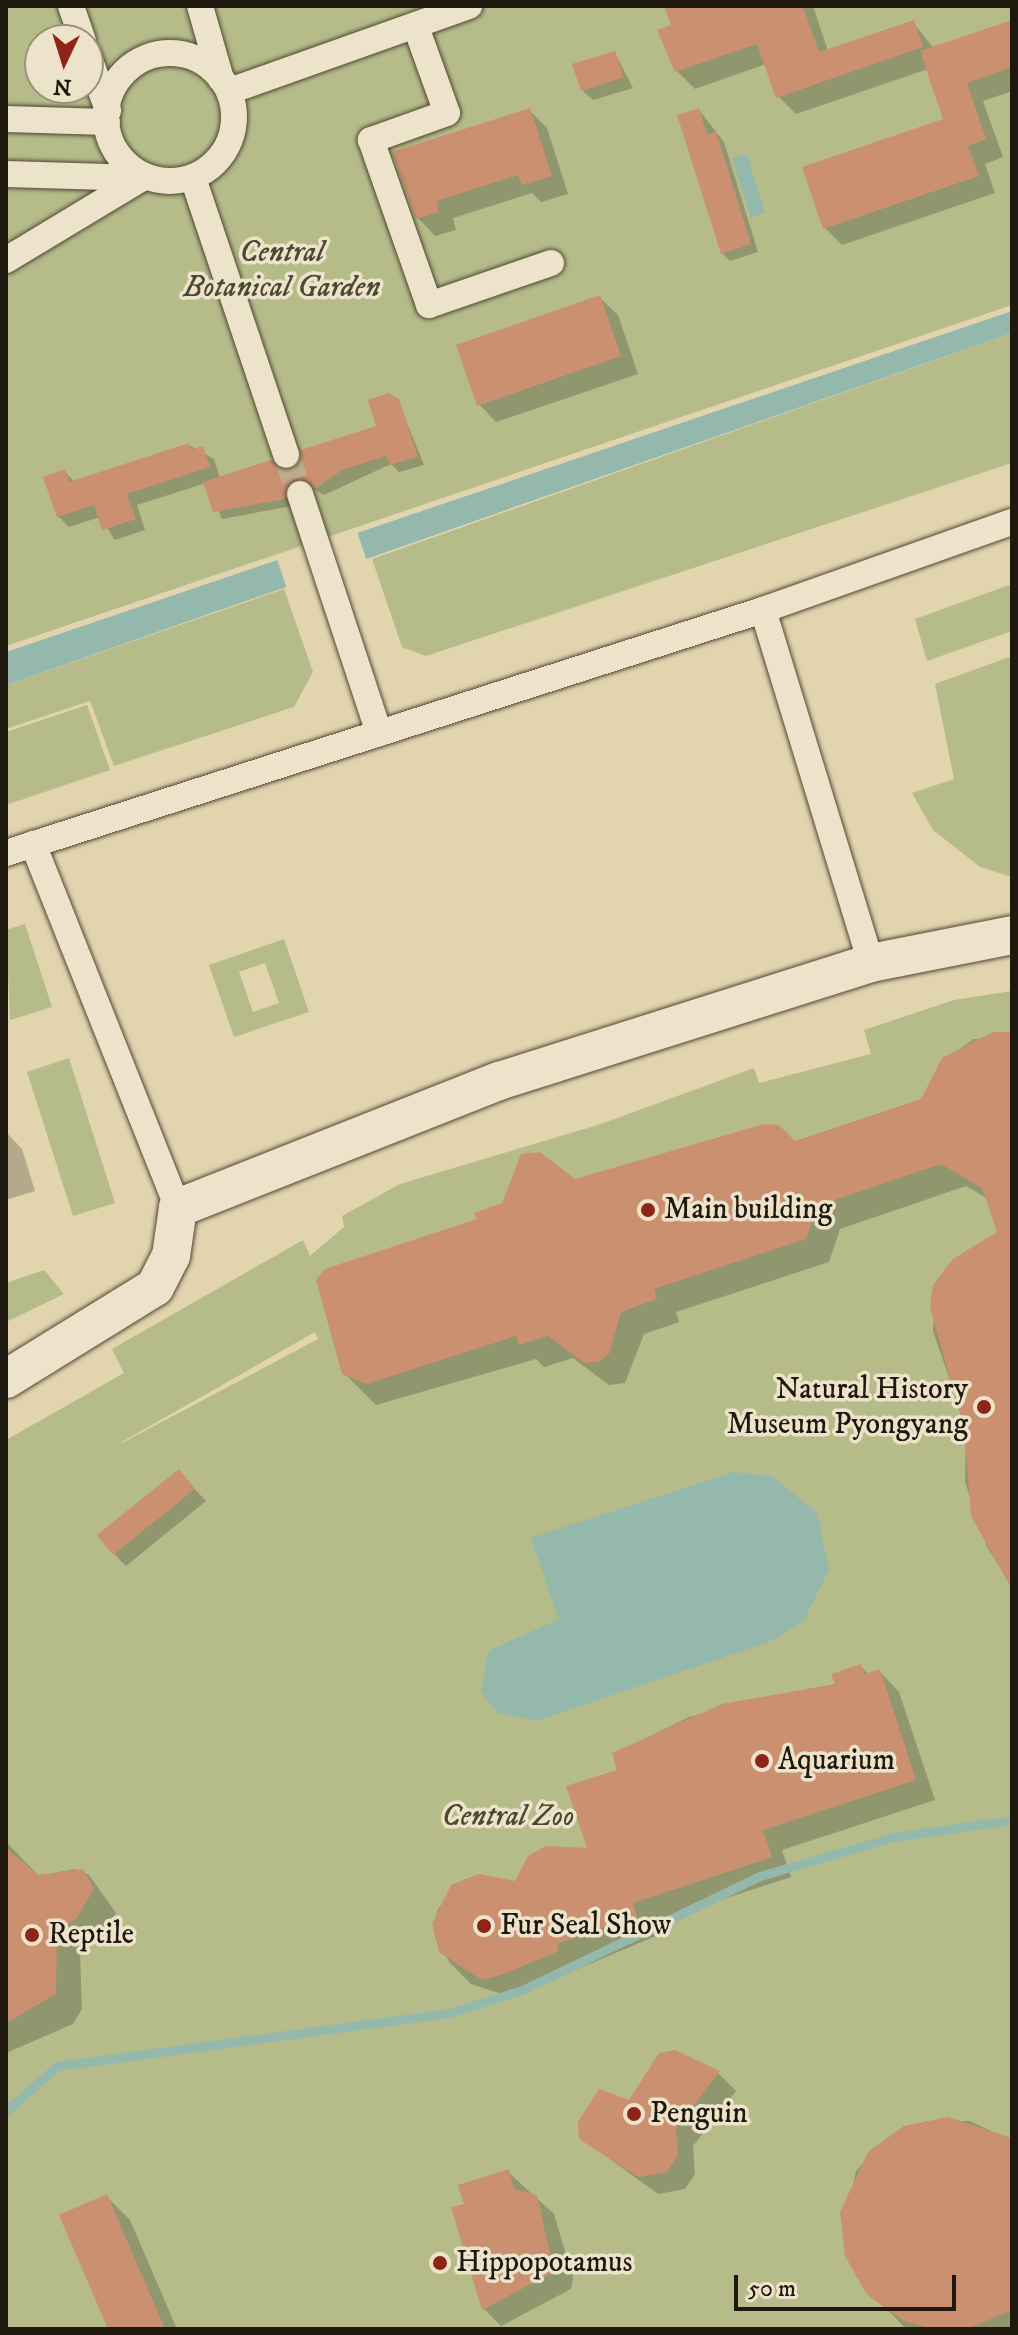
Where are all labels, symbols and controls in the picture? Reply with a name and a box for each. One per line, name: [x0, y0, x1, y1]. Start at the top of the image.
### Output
north arrow: [24, 24, 104, 104]
text: N: [52, 72, 72, 101]
park label: Central Botanical Garden: [184, 235, 380, 306]
place label: Main building: [664, 1192, 832, 1228]
marker: Main building: [639, 1201, 657, 1219]
place label: Natural History Museum Pyongyang: [727, 1372, 968, 1442]
marker: Natural History Museum Pyongyang: [975, 1398, 993, 1416]
place label: Aquarium: [778, 1743, 895, 1779]
marker: Aquarium: [753, 1752, 771, 1770]
park label: Central Zoo: [442, 1799, 574, 1835]
place label: Fur Seal Show: [500, 1908, 671, 1944]
place label: Reptile: [48, 1917, 134, 1953]
marker: Fur Seal Show: [475, 1917, 493, 1935]
marker: Reptile: [23, 1926, 41, 1944]
place label: Penguin: [650, 2096, 748, 2132]
marker: Penguin: [625, 2105, 643, 2123]
place label: Hippopotamus: [456, 2245, 633, 2281]
marker: Hippopotamus: [431, 2254, 449, 2272]
scale bar: [738, 2259, 960, 2309]
text: 50 m: [748, 2274, 796, 2304]

